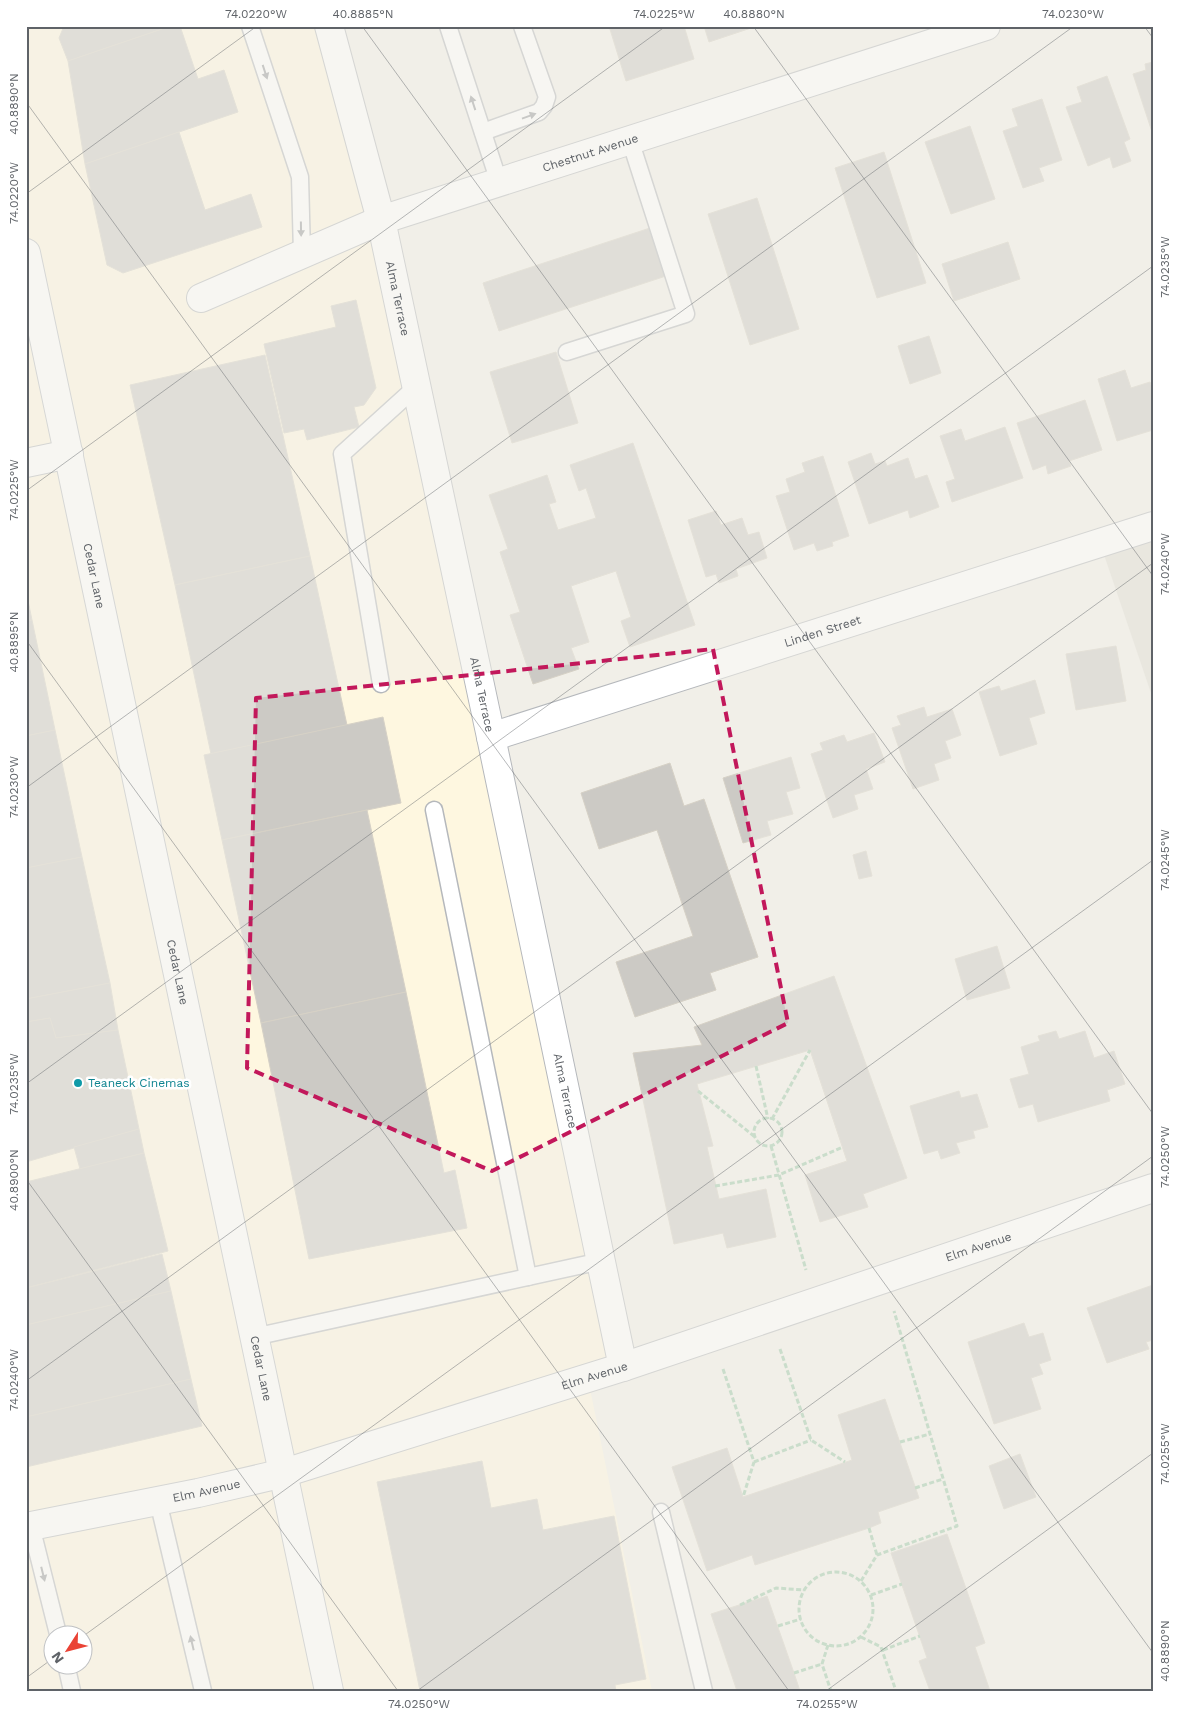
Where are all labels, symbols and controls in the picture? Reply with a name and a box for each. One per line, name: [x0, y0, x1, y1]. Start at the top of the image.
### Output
text: 74.0220°W: [225, 7, 287, 21]
text: 40.8885°N: [332, 7, 394, 21]
text: 74.0225°W: [633, 7, 695, 21]
text: 40.8880°N: [723, 7, 785, 21]
text: 74.0230°W: [1042, 7, 1104, 21]
one-way arrow: [262, 65, 270, 80]
text: 40.8890°N: [7, 73, 21, 135]
one-way arrow: [469, 95, 476, 110]
one-way arrow: [521, 112, 536, 119]
street label: Chestnut Avenue: [541, 131, 640, 175]
text: 74.0220°W: [7, 162, 21, 224]
one-way arrow: [298, 222, 306, 238]
text: 74.0235°W: [1158, 236, 1172, 298]
street label: Alma Terrace: [383, 260, 412, 337]
text: 74.0225°W: [7, 459, 21, 521]
text: 74.0240°W: [1158, 533, 1172, 595]
street label: Cedar Lane: [80, 542, 108, 610]
text: 40.8895°N: [7, 611, 21, 673]
street label: Linden Street: [782, 613, 863, 650]
street label: Alma Terrace: [467, 656, 497, 733]
text: 74.0230°W: [7, 756, 21, 818]
text: 74.0245°W: [1158, 829, 1172, 891]
street label: Cedar Lane: [164, 938, 191, 1006]
street label: Alma Terrace: [550, 1052, 580, 1130]
text: 74.0235°W: [7, 1053, 21, 1115]
place label: Teaneck Cinemas: [88, 1076, 190, 1090]
marker: Teaneck Cinemas: [72, 1077, 84, 1089]
text: 74.0250°W: [1158, 1126, 1172, 1188]
text: 40.8900°N: [7, 1149, 21, 1211]
street label: Elm Avenue: [944, 1229, 1013, 1265]
street label: Cedar Lane: [247, 1334, 275, 1403]
text: 74.0240°W: [7, 1349, 21, 1411]
street label: Elm Avenue: [560, 1359, 630, 1393]
text: 74.0255°W: [1158, 1423, 1172, 1485]
street label: Elm Avenue: [171, 1476, 242, 1505]
one-way arrow: [39, 1566, 47, 1581]
text: 40.8890°N: [1158, 1620, 1172, 1682]
north arrow: [42, 1624, 92, 1674]
one-way arrow: [188, 1636, 196, 1651]
text: N: [48, 1649, 67, 1667]
text: 74.0250°W: [388, 1697, 450, 1711]
text: 74.0255°W: [796, 1697, 858, 1711]

